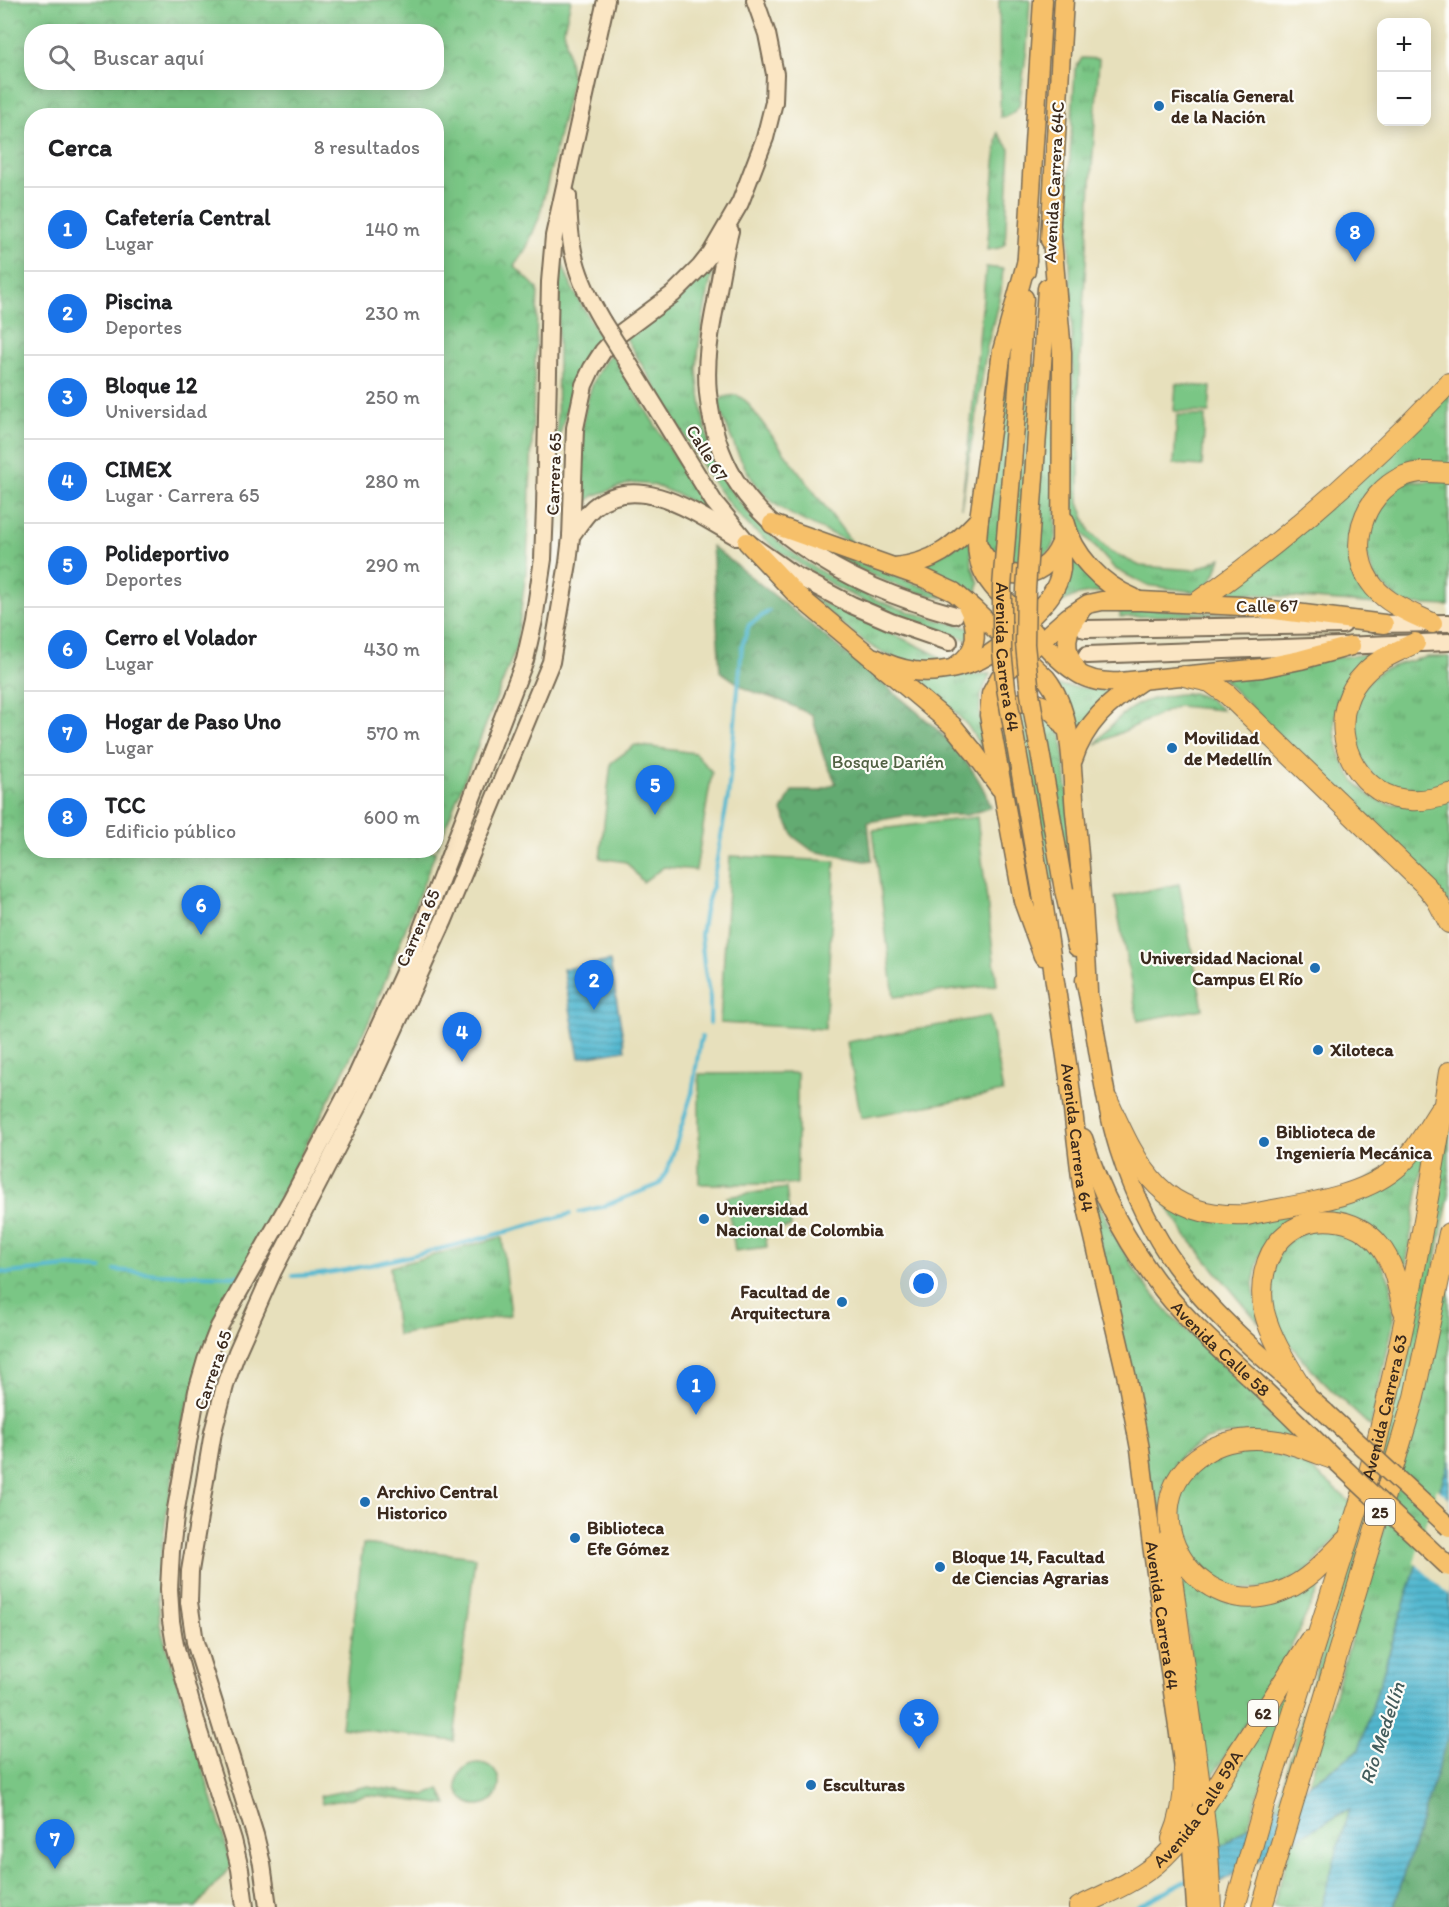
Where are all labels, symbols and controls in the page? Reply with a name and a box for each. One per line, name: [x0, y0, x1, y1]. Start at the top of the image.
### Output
map controls: [1377, 18, 1431, 126]
button: +: [1377, 18, 1431, 72]
search box: [24, 24, 444, 90]
icon: search: [45, 41, 78, 74]
text: Buscar aquí: [93, 44, 204, 71]
button: −: [1377, 72, 1431, 126]
place label: Fiscalía General de la Nación: [1171, 85, 1295, 128]
marker: Fiscalía General de la Nación: [1152, 99, 1166, 113]
street label: Avenida Carrera 64C: [1039, 101, 1069, 263]
text: Cerca: [48, 131, 112, 163]
text: 8 resultados: [314, 135, 420, 159]
text: Cafetería Central: [105, 204, 270, 231]
pin: 8: [1336, 212, 1374, 262]
text: 1: [63, 217, 72, 241]
text: 140 m: [365, 217, 420, 241]
text: Lugar: [105, 231, 154, 255]
text: Piscina: [105, 288, 173, 315]
text: 2: [62, 301, 73, 325]
text: 230 m: [365, 301, 420, 325]
text: Deportes: [105, 315, 182, 339]
text: Bloque 12: [105, 372, 197, 399]
text: 3: [62, 385, 73, 409]
text: 250 m: [365, 385, 420, 409]
text: Universidad: [105, 399, 207, 423]
street label: Calle 67: [681, 421, 733, 485]
street label: Carrera 65: [542, 432, 566, 516]
text: CIMEX: [105, 456, 171, 483]
text: 4: [61, 469, 74, 493]
text: 280 m: [365, 469, 420, 493]
text: Lugar · Carrera 65: [105, 483, 260, 507]
text: Polideportivo: [105, 540, 229, 567]
text: 5: [62, 553, 73, 577]
text: 290 m: [365, 553, 420, 577]
text: Deportes: [105, 567, 182, 591]
street label: Avenida Carrera 64: [991, 582, 1024, 733]
street label: Calle 67: [1236, 594, 1298, 618]
text: Cerro el Volador: [105, 624, 257, 651]
text: 6: [62, 637, 73, 661]
text: 430 m: [363, 637, 420, 661]
text: Lugar: [105, 651, 154, 675]
text: Hogar de Paso Uno: [105, 708, 281, 735]
text: 7: [63, 721, 72, 745]
text: 570 m: [366, 721, 420, 745]
place label: Movilidad de Medellín: [1184, 727, 1272, 770]
text: Lugar: [105, 735, 154, 759]
marker: Movilidad de Medellín: [1165, 741, 1179, 755]
park label: Bosque Darién: [832, 751, 944, 773]
pin: 5: [636, 766, 674, 815]
text: TCC: [105, 792, 146, 819]
text: 8: [62, 805, 73, 829]
text: 600 m: [363, 805, 420, 829]
text: Edificio público: [105, 819, 236, 843]
pin: 6: [182, 886, 220, 935]
street label: Carrera 65: [391, 886, 445, 970]
place label: Universidad Nacional Campus El Río: [1140, 947, 1304, 990]
pin: 2: [574, 960, 614, 1010]
marker: Universidad Nacional Campus El Río: [1308, 961, 1322, 975]
pin: 4: [442, 1012, 482, 1062]
place label: Xiloteca: [1330, 1039, 1394, 1061]
marker: Xiloteca: [1311, 1043, 1325, 1057]
street label: Avenida Carrera 64: [1056, 1062, 1099, 1214]
place label: Biblioteca de Ingeniería Mecánica: [1276, 1121, 1433, 1164]
marker: Biblioteca de Ingeniería Mecánica: [1257, 1135, 1271, 1149]
place label: Universidad Nacional de Colombia: [716, 1198, 885, 1241]
marker: Universidad Nacional de Colombia: [697, 1212, 711, 1226]
your location: [909, 1269, 938, 1298]
place label: Facultad de Arquitectura: [730, 1281, 830, 1324]
marker: Facultad de Arquitectura: [835, 1295, 849, 1309]
street label: Avenida Calle 58: [1166, 1296, 1275, 1401]
street label: Carrera 65: [189, 1327, 237, 1413]
street label: Avenida Carrera 63: [1356, 1332, 1412, 1482]
pin: 1: [676, 1366, 716, 1415]
place label: Archivo Central Historico: [376, 1481, 499, 1524]
marker: Archivo Central Historico: [358, 1495, 372, 1509]
road number: 25: [1365, 1499, 1395, 1525]
place label: Biblioteca Efe Gómez: [587, 1517, 670, 1560]
marker: Biblioteca Efe Gómez: [568, 1531, 582, 1545]
street label: Avenida Carrera 64: [1141, 1540, 1184, 1691]
place label: Bloque 14, Facultad de Ciencias Agrarias: [952, 1546, 1109, 1589]
marker: Bloque 14, Facultad de Ciencias Agrarias: [933, 1560, 947, 1574]
water label: Río Medellín: [1354, 1678, 1410, 1787]
pin: 3: [900, 1700, 938, 1749]
road number: 62: [1248, 1700, 1278, 1726]
street label: Avenida Calle 59A: [1148, 1746, 1248, 1872]
place label: Esculturas: [823, 1774, 905, 1796]
marker: Esculturas: [804, 1778, 818, 1792]
pin: 7: [36, 1820, 74, 1869]

